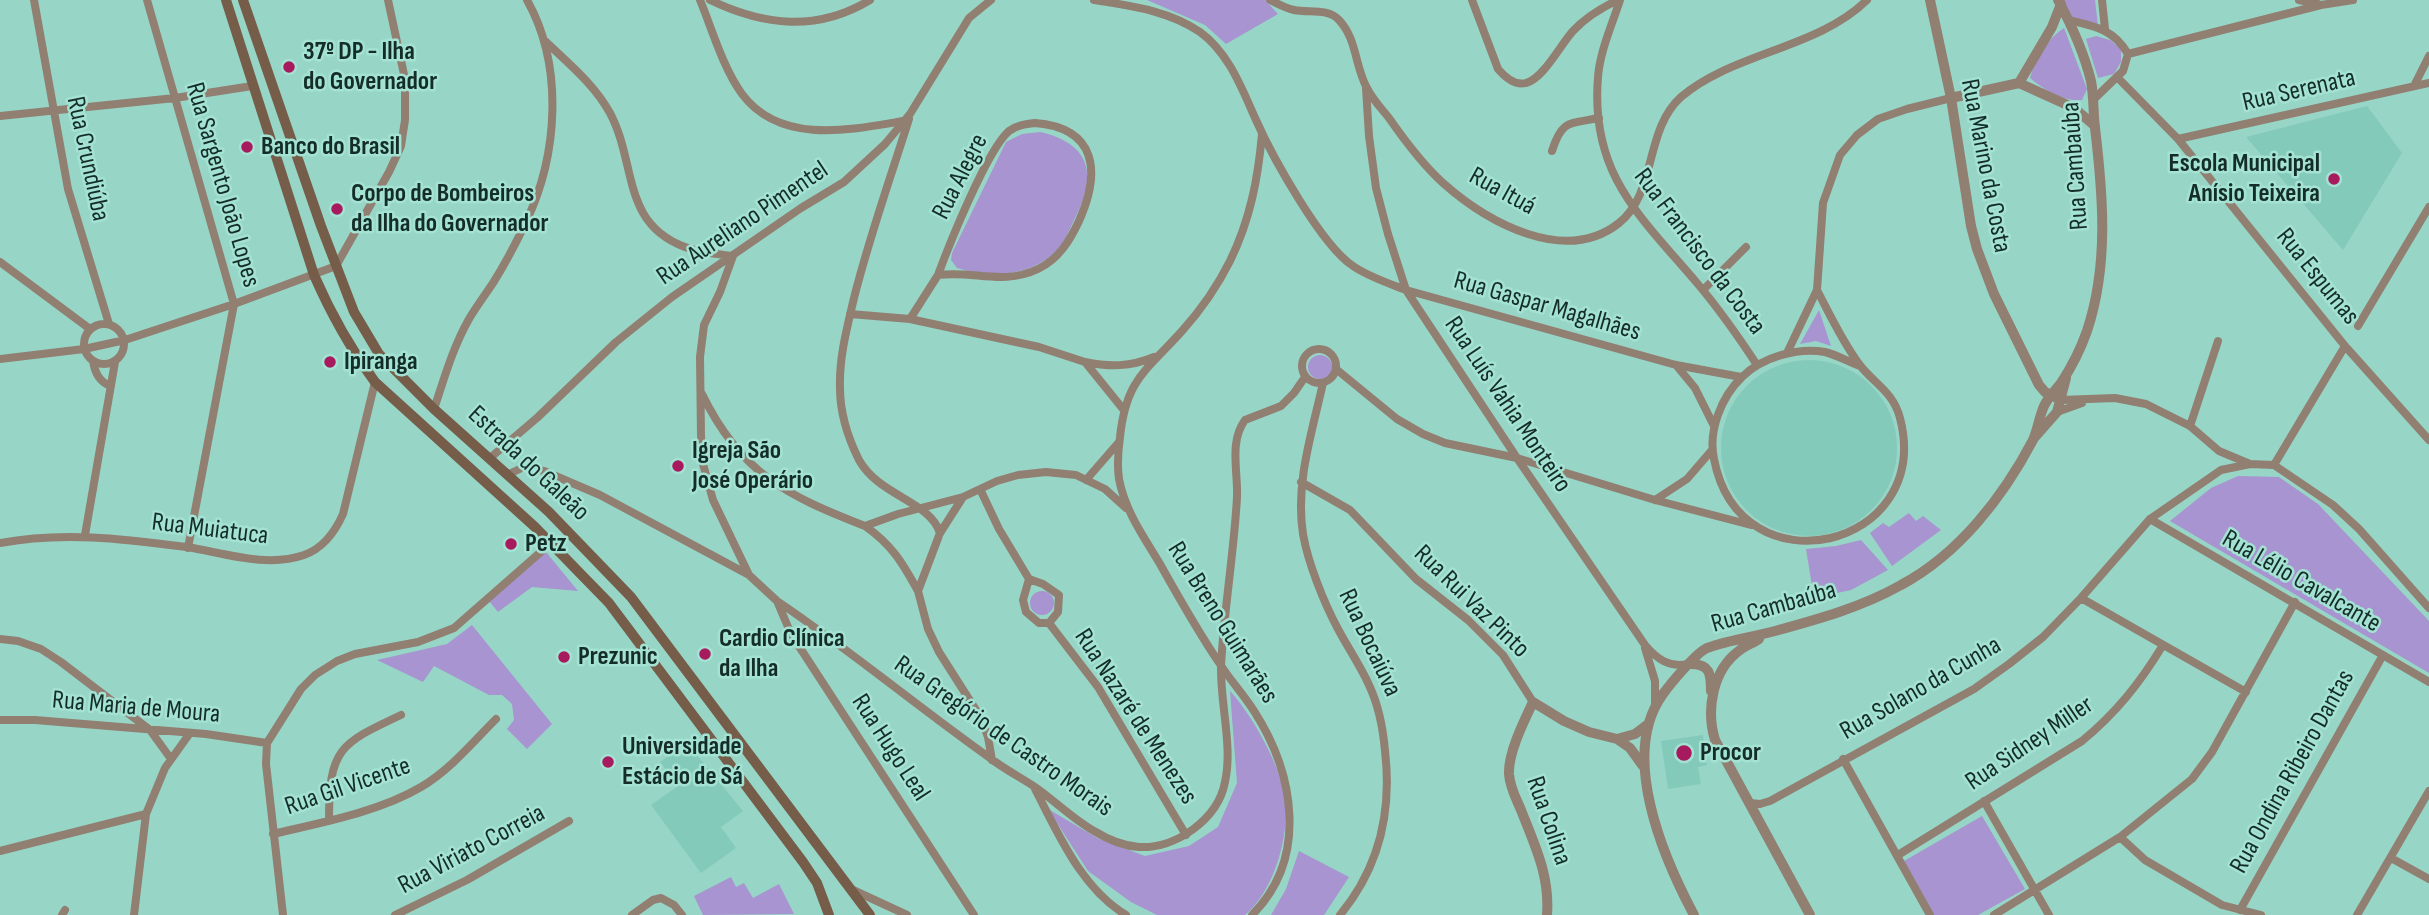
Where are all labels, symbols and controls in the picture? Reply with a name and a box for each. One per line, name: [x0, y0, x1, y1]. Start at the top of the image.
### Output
place label: 37º DP - Ilha do Governador: [303, 36, 437, 98]
marker: 37º DP - Ilha do Governador: [281, 59, 297, 75]
street label: Rua Serenata: [2239, 63, 2359, 119]
street label: Rua Marino da Costa: [1953, 77, 2017, 255]
street label: Rua Sargento João Lopes: [178, 79, 266, 291]
street label: Rua Crundiúba: [59, 94, 115, 224]
street label: Rua Cambaúba: [2056, 101, 2096, 231]
street label: Rua Alegre: [926, 129, 996, 225]
place label: Banco do Brasil: [261, 131, 400, 163]
marker: Banco do Brasil: [239, 139, 255, 155]
place label: Escola Municipal Anísio Teixeira: [2168, 148, 2320, 210]
street label: Rua Aureliano Pimentel: [651, 155, 835, 293]
street label: Rua Ituá: [1463, 161, 1541, 223]
street label: Rua Francisco da Costa: [1626, 163, 1772, 341]
marker: Escola Municipal Anísio Teixeira: [2326, 171, 2342, 187]
place label: Corpo de Bombeiros da Ilha do Governador: [351, 178, 549, 240]
marker: Corpo de Bombeiros da Ilha do Governador: [329, 201, 345, 217]
street label: Rua Espumas: [2269, 223, 2365, 331]
street label: Rua Gaspar Magalhães: [1450, 265, 1644, 349]
street label: Rua Luís Vahia Monteiro: [1437, 311, 1577, 499]
place label: Ipiranga: [344, 346, 418, 378]
marker: Ipiranga: [322, 354, 338, 370]
street label: Estrada do Galeão: [461, 400, 595, 528]
place label: Igreja São José Operário: [692, 435, 813, 496]
marker: Igreja São José Operário: [670, 458, 686, 474]
street label: Rua Muiatuca: [150, 507, 270, 553]
street label: Rua Lélio Cavalcante: [2216, 524, 2386, 640]
place label: Petz: [525, 528, 567, 560]
marker: Petz: [503, 536, 519, 552]
street label: Rua Breno Guimarães: [1160, 537, 1284, 709]
street label: Rua Rui Vaz Pinto: [1407, 539, 1535, 665]
street label: Rua Cambaúba: [1708, 575, 1840, 641]
street label: Rua Bocaiúva: [1331, 584, 1407, 702]
place label: Cardio Clínica da Ilha: [719, 623, 845, 684]
street label: Rua Nazaré de Menezes: [1067, 623, 1203, 811]
street label: Rua Solano da Cunha: [1835, 630, 2007, 748]
place label: Prezunic: [578, 641, 658, 673]
marker: Cardio Clínica da Ilha: [697, 646, 713, 662]
marker: Prezunic: [556, 649, 572, 665]
street label: Rua Gregório de Castro Morais: [888, 650, 1118, 824]
street label: Rua Ondina Ribeiro Dantas: [2224, 665, 2362, 879]
street label: Rua Maria de Moura: [51, 685, 221, 731]
street label: Rua Hugo Leal: [844, 689, 936, 807]
street label: Rua Sidney Miller: [1960, 690, 2100, 798]
place label: Universidade Estácio de Sá: [622, 731, 743, 792]
place label: Procor: [1700, 737, 1761, 769]
marker: Procor: [1674, 743, 1694, 763]
street label: Rua Gil Vicente: [281, 751, 415, 823]
marker: Universidade Estácio de Sá: [600, 754, 616, 770]
street label: Rua Colina: [1518, 773, 1578, 869]
street label: Rua Viriato Correia: [393, 798, 551, 902]

